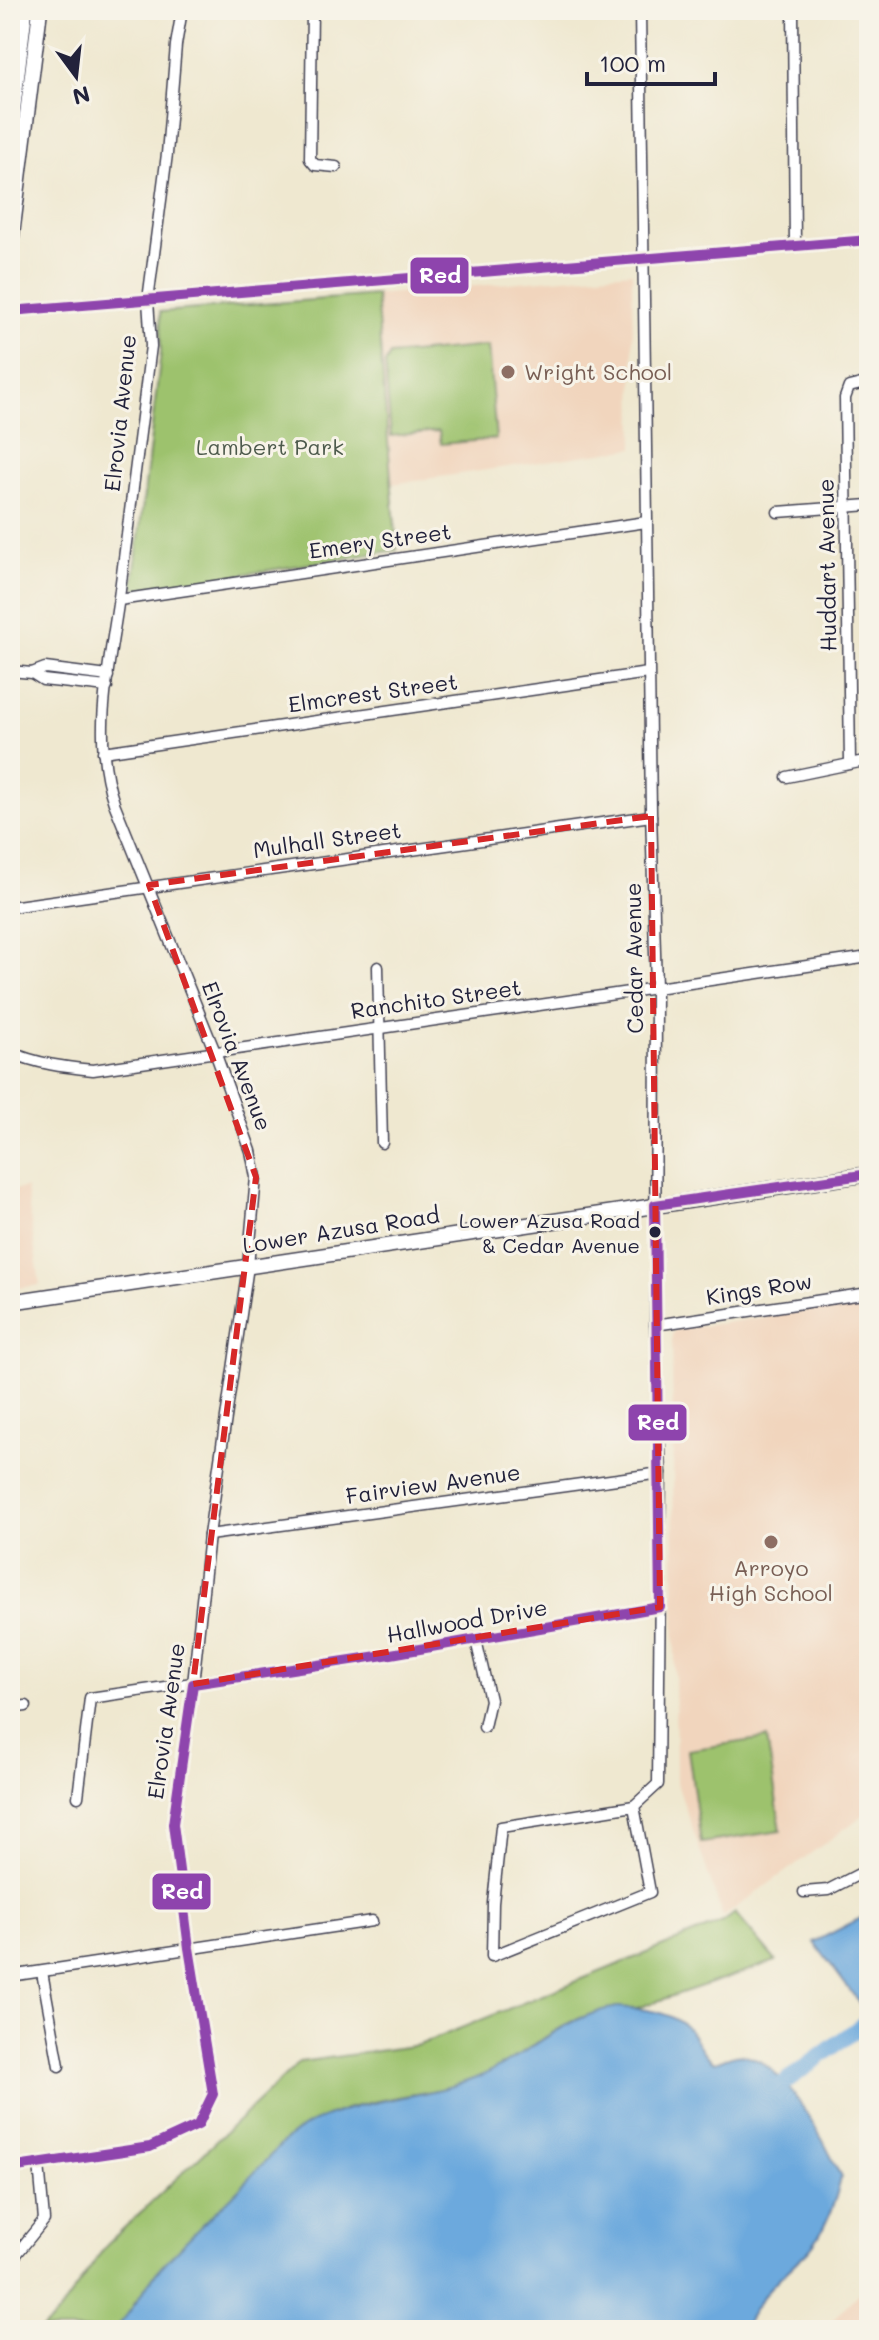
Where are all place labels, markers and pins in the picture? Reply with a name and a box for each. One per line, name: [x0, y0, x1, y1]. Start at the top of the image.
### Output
place label: Wright School: [524, 357, 672, 386]
marker: Wright School: [499, 363, 517, 381]
place label: Lower Azusa Road & Cedar Avenue: [459, 1207, 640, 1258]
marker: Lower Azusa Road & Cedar Avenue: [647, 1224, 663, 1240]
marker: Arroyo High School: [762, 1533, 780, 1551]
place label: Arroyo High School: [709, 1553, 833, 1607]

